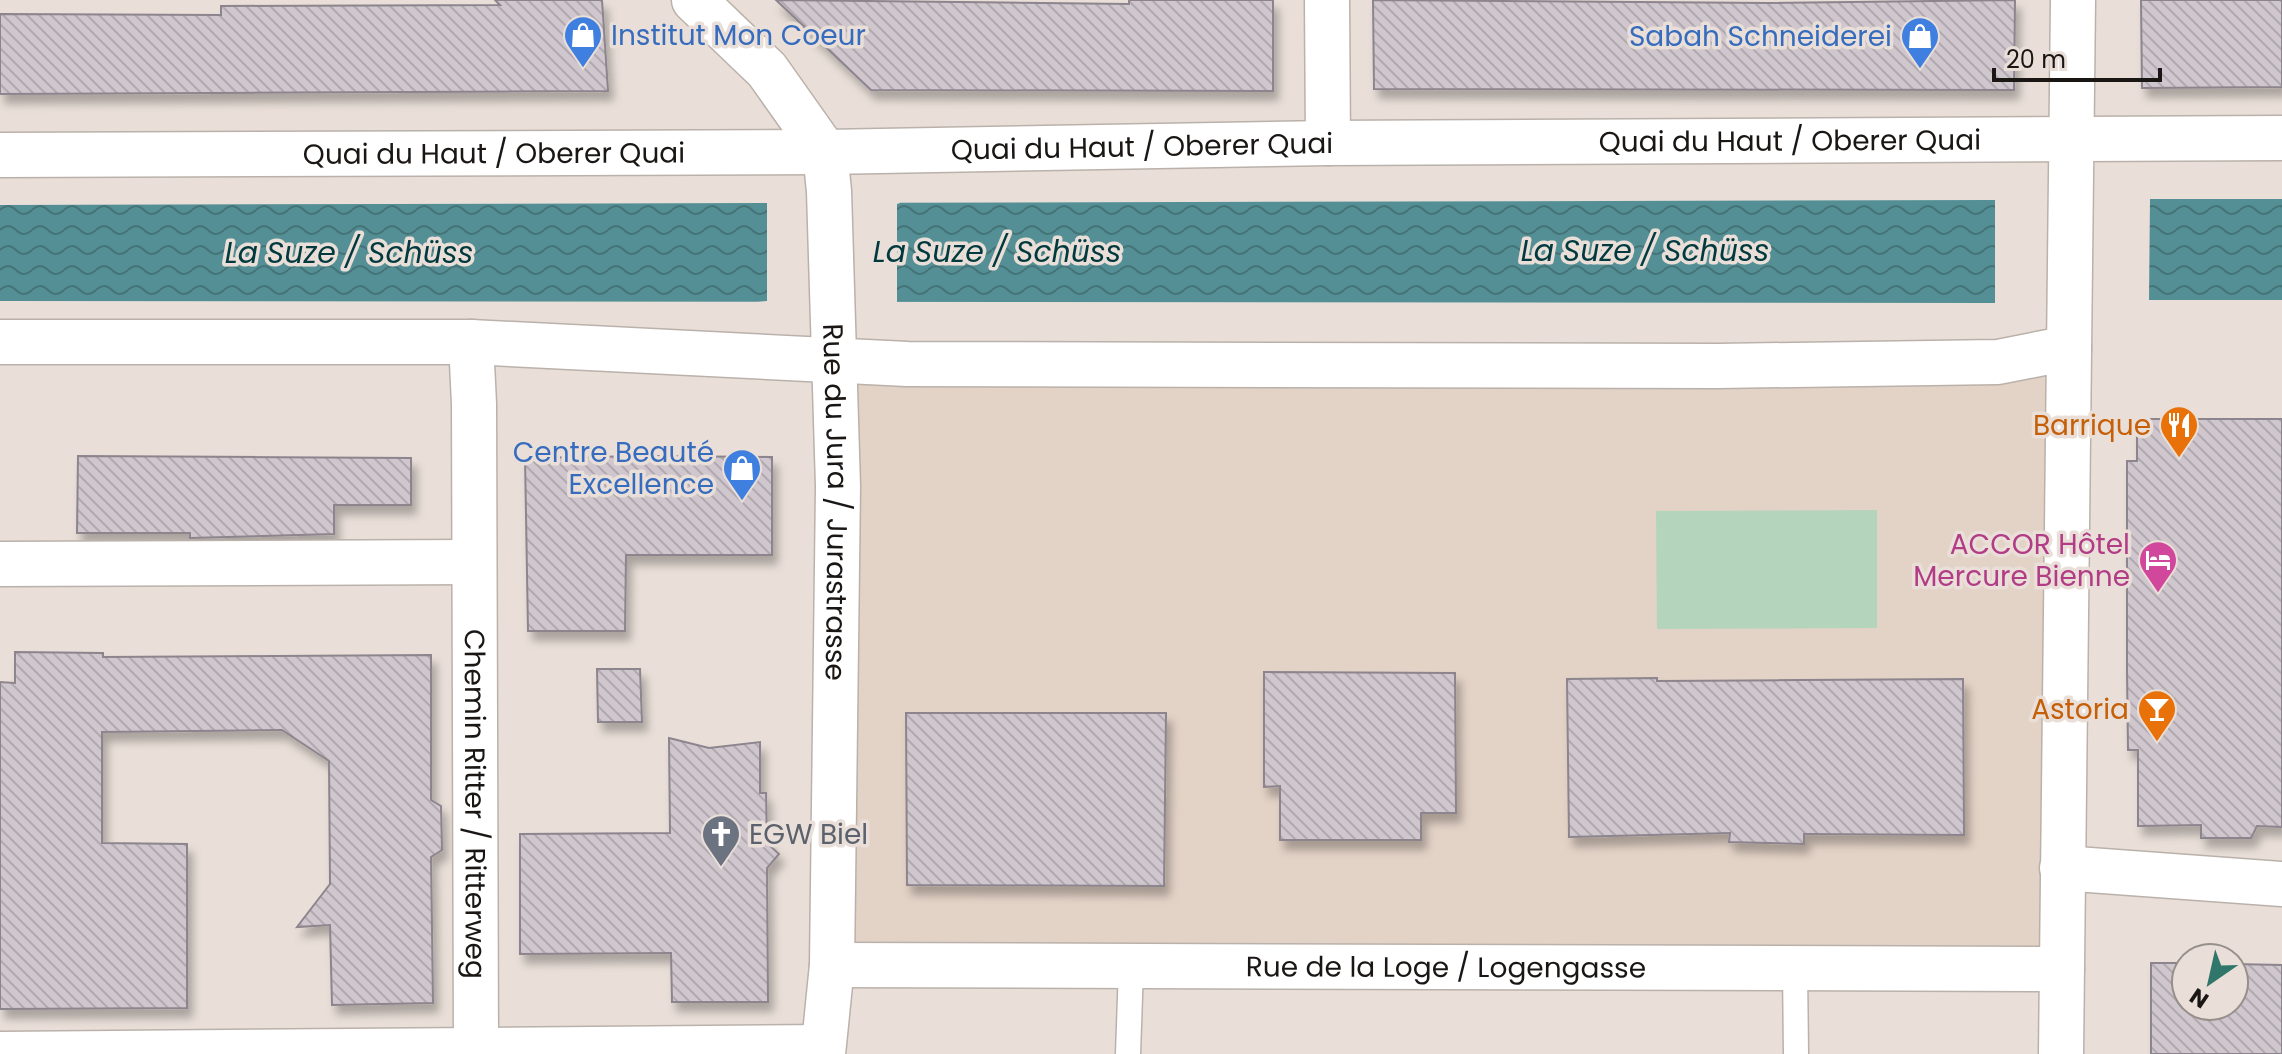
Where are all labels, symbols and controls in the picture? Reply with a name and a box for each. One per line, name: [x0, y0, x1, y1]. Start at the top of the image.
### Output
shop icon: Institut Mon Coeur: [562, 14, 604, 69]
shop icon: Sabah Schneiderei: [1899, 15, 1941, 70]
place label: Institut Mon Coeur: [611, 16, 866, 55]
place label: Sabah Schneiderei: [1629, 17, 1892, 56]
scale bar: [1994, 32, 2160, 82]
text: 20 m: [2006, 43, 2066, 76]
street label: Quai du Haut / Oberer Quai: [1599, 120, 1981, 161]
street label: Quai du Haut / Oberer Quai: [950, 123, 1333, 169]
street label: Quai du Haut / Oberer Quai: [303, 133, 685, 173]
water label: La Suze / Schüss: [1521, 229, 1769, 272]
water label: La Suze / Schüss: [873, 230, 1121, 273]
water label: La Suze / Schüss: [225, 231, 473, 274]
street label: Rue du Jura / Jurastrasse: [814, 323, 858, 681]
restaurant icon: Barrique: [2158, 404, 2200, 459]
place label: Barrique: [2033, 406, 2151, 445]
place label: Centre Beauté Excellence: [513, 433, 714, 504]
shop icon: Centre Beauté Excellence: [721, 447, 763, 502]
place label: ACCOR Hôtel Mercure Bienne: [1913, 525, 2130, 596]
hotel icon: ACCOR Hôtel Mercure Bienne: [2137, 539, 2179, 594]
street label: Chemin Ritter / Ritterweg: [455, 629, 495, 979]
bar icon: Astoria: [2136, 688, 2178, 743]
place label: Astoria: [2031, 690, 2129, 729]
church icon: EGW Biel: [700, 813, 742, 868]
place label: EGW Biel: [749, 815, 868, 854]
north arrow: [2170, 942, 2250, 1022]
street label: Rue de la Loge / Logengasse: [1246, 947, 1646, 987]
text: N: [2184, 981, 2215, 1016]

